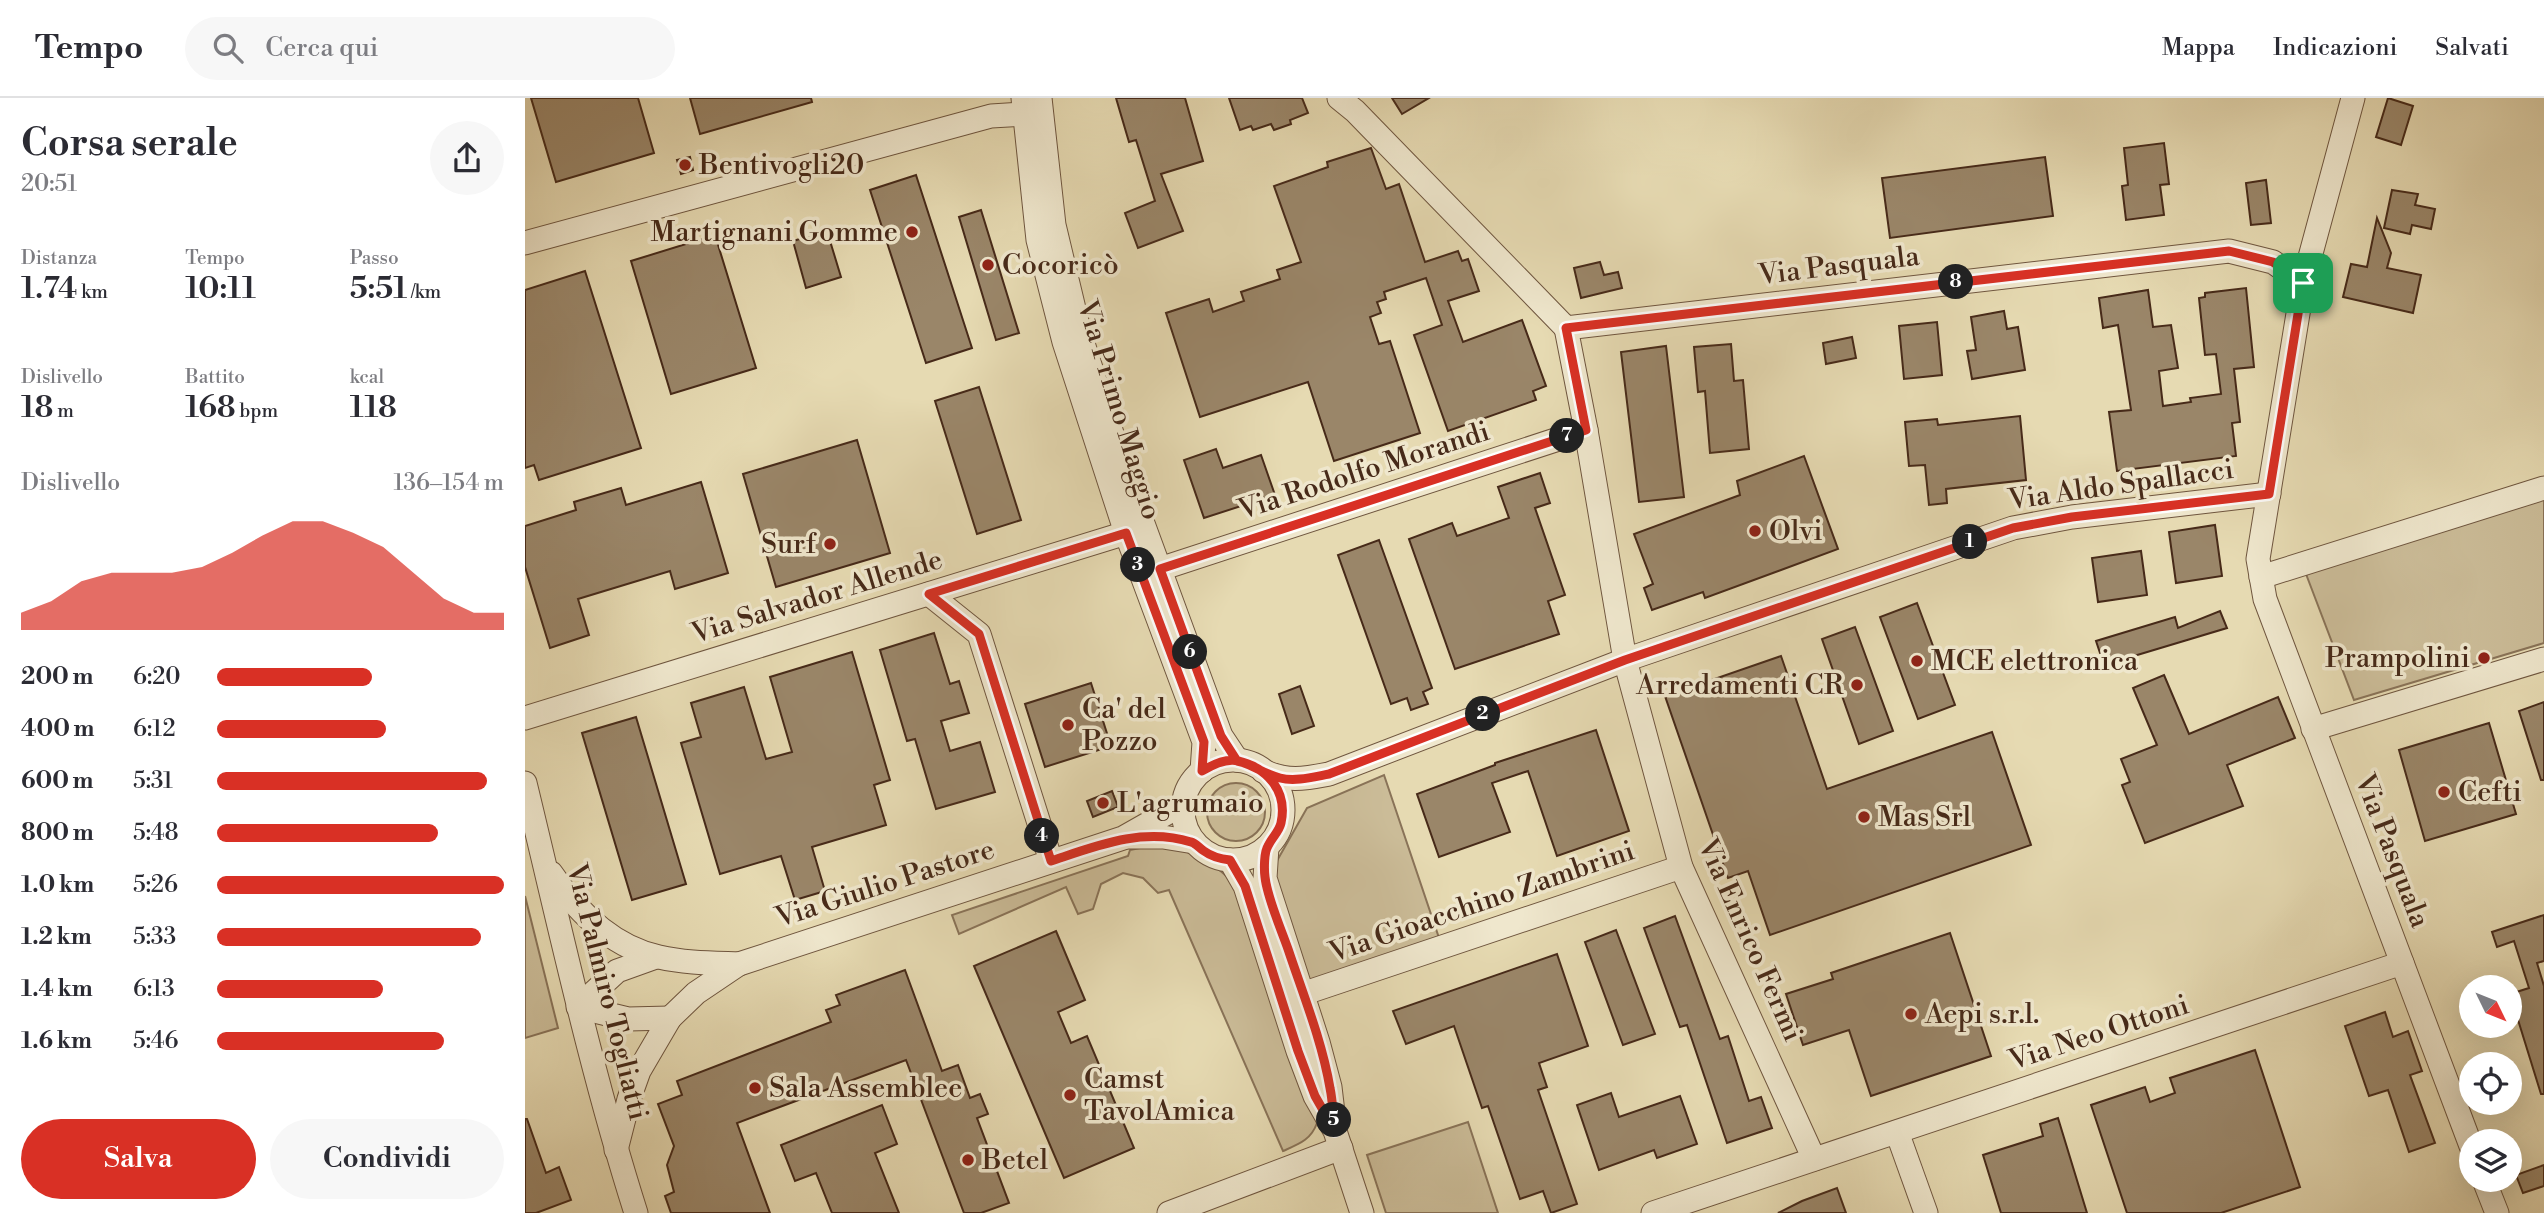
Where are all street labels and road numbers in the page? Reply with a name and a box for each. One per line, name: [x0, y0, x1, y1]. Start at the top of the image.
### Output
street label: Via Pasquala: [1756, 239, 1922, 293]
street label: Via Primo Maggio: [1069, 295, 1169, 524]
street label: Via Rodolfo Morandi: [1233, 414, 1494, 528]
street label: Via Aldo Spallacci: [2005, 452, 2236, 518]
street label: Via Salvador Allende: [686, 542, 947, 652]
street label: Via Pasquala: [2346, 768, 2438, 933]
street label: Via Giulio Pastore: [770, 832, 999, 936]
street label: Via Enrico Fermi: [1689, 832, 1810, 1047]
street label: Via Gioacchino Zambrini: [1324, 833, 1639, 971]
street label: Via Palmiro Togliatti: [558, 859, 656, 1124]
street label: Via Neo Ottoni: [2004, 987, 2193, 1079]

